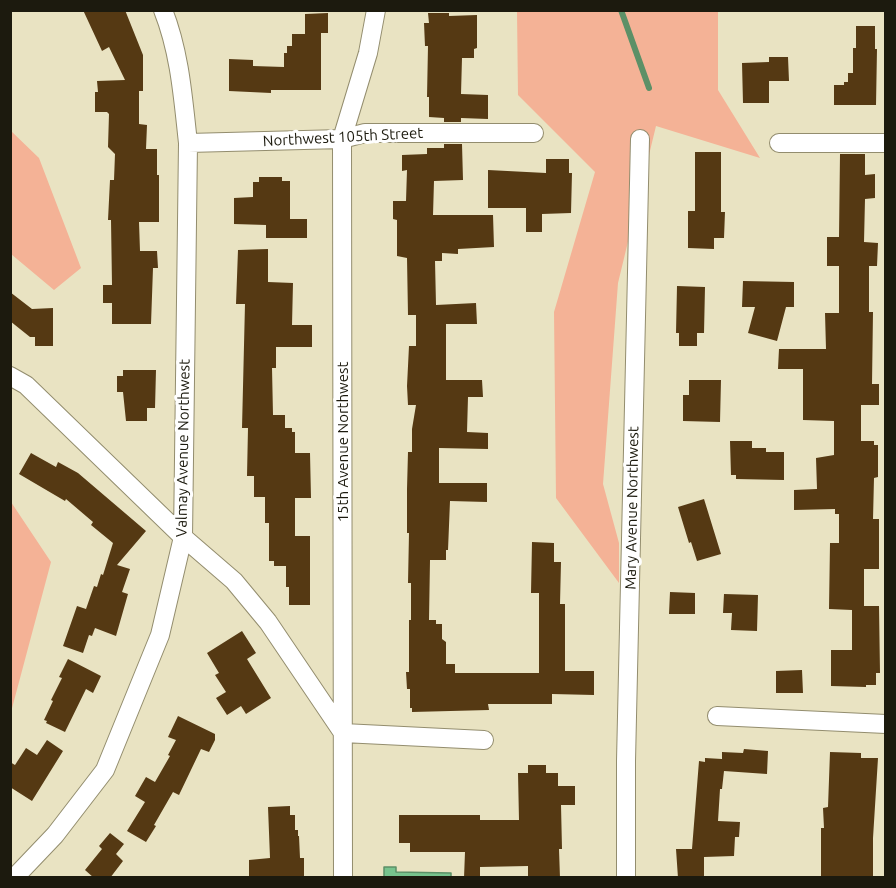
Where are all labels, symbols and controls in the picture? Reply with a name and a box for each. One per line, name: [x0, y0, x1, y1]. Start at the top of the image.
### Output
street label: Northwest 105th Street: [262, 124, 424, 150]
street label: Valmay Avenue Northwest: [172, 359, 194, 537]
street label: 15th Avenue Northwest: [334, 362, 352, 522]
street label: Mary Avenue Northwest: [622, 426, 642, 590]

